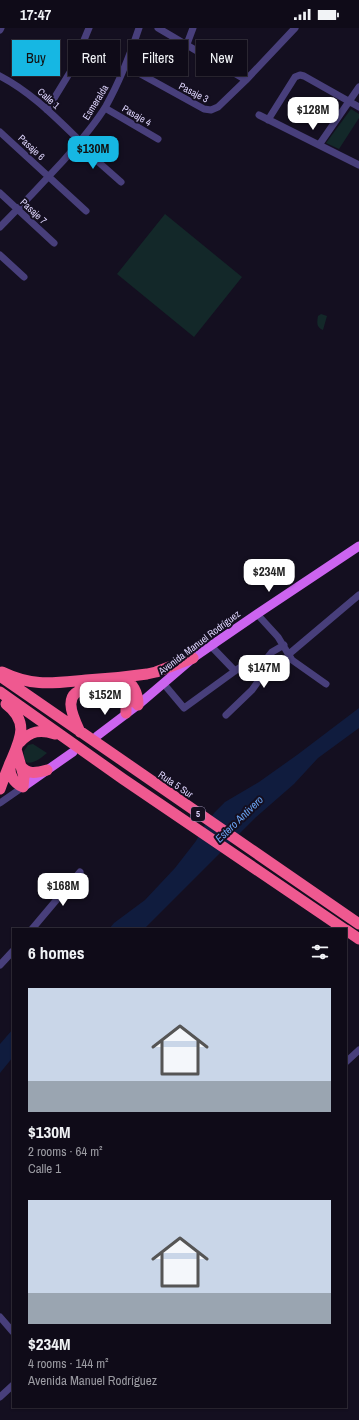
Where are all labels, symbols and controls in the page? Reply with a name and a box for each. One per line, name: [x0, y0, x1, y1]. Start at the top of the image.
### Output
text: 17:47: [20, 4, 51, 25]
chip: Buy: [12, 40, 60, 76]
chip: Rent: [68, 40, 120, 76]
chip: Filters: [128, 40, 188, 76]
chip: New: [196, 40, 247, 76]
street label: Pasaje 3: [177, 79, 211, 106]
street label: Esmeralda: [80, 82, 112, 122]
street label: Calle 1: [35, 85, 63, 112]
pin: $128M: [285, 97, 341, 131]
text: $128M: [297, 101, 329, 118]
street label: Pasaje 4: [120, 102, 154, 129]
street label: Pasaje 6: [16, 132, 48, 163]
pin: $130M: [65, 136, 121, 170]
text: $130M: [77, 140, 109, 157]
street label: Pasaje 7: [18, 196, 50, 227]
pin: $234M: [241, 559, 297, 593]
text: $234M: [253, 563, 285, 580]
street label: Avenida Manuel Rodríguez: [155, 607, 243, 678]
pin: $147M: [236, 655, 292, 689]
text: $147M: [248, 659, 280, 676]
pin: $152M: [77, 682, 133, 716]
text: $152M: [89, 686, 121, 703]
street label: Ruta 5 Sur: [156, 768, 196, 801]
water label: Estero Antivero: [212, 793, 266, 845]
road number: 5: [191, 807, 205, 821]
pin: $168M: [35, 873, 91, 907]
text: $168M: [47, 877, 79, 894]
text: 6 homes: [28, 941, 85, 964]
icon: filters: [309, 941, 331, 963]
icon: home: [144, 1014, 216, 1086]
text: $130M: [28, 1120, 71, 1143]
text: 2 rooms · 64 m²: [28, 1143, 103, 1160]
text: Calle 1: [28, 1160, 61, 1177]
icon: home: [144, 1226, 216, 1298]
text: $234M: [28, 1332, 71, 1355]
text: 4 rooms · 144 m²: [28, 1355, 109, 1372]
text: Avenida Manuel Rodríguez: [28, 1372, 157, 1389]

